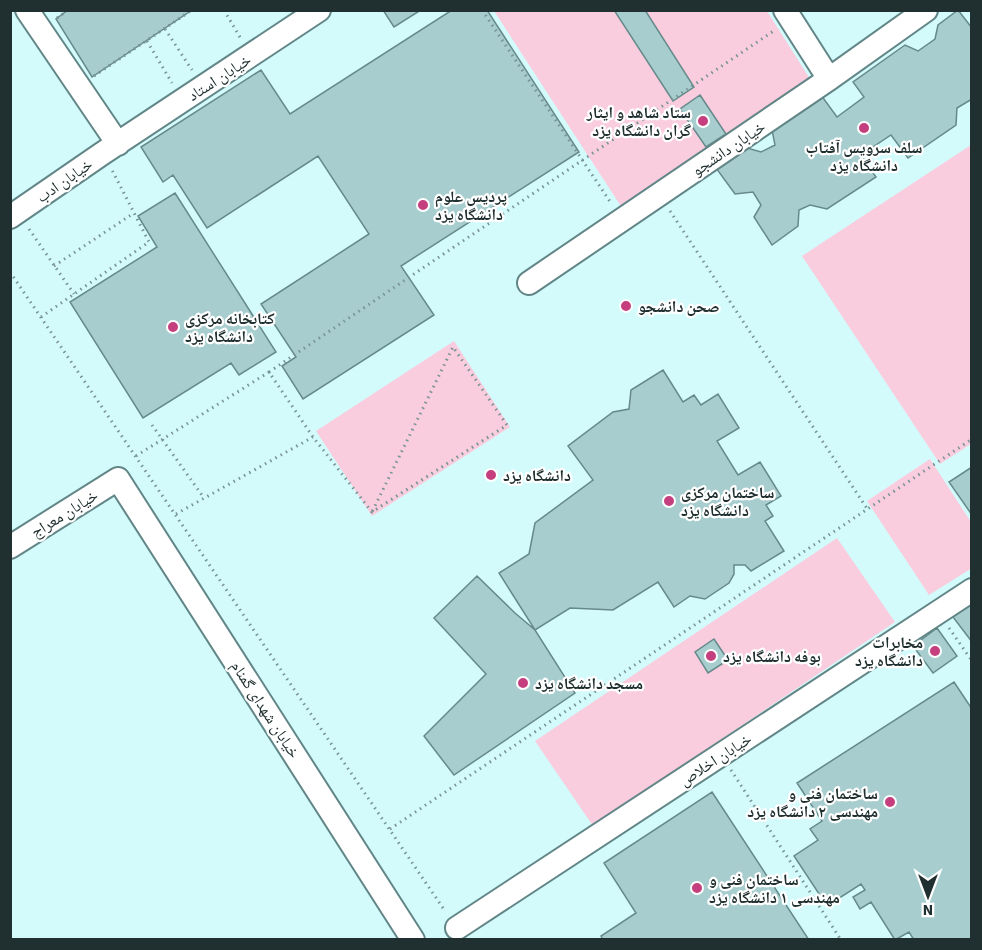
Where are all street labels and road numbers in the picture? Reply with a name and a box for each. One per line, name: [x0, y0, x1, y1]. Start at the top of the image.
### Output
street label: خیابان استاد: [183, 49, 256, 107]
street label: خیابان دانشجو: [687, 116, 770, 182]
street label: خیابان ادب: [32, 154, 97, 208]
street label: خیابان معراج: [27, 485, 102, 543]
street label: خیابان شهدای گمنام: [225, 657, 305, 762]
street label: خیابان اخلاص: [675, 728, 756, 791]

